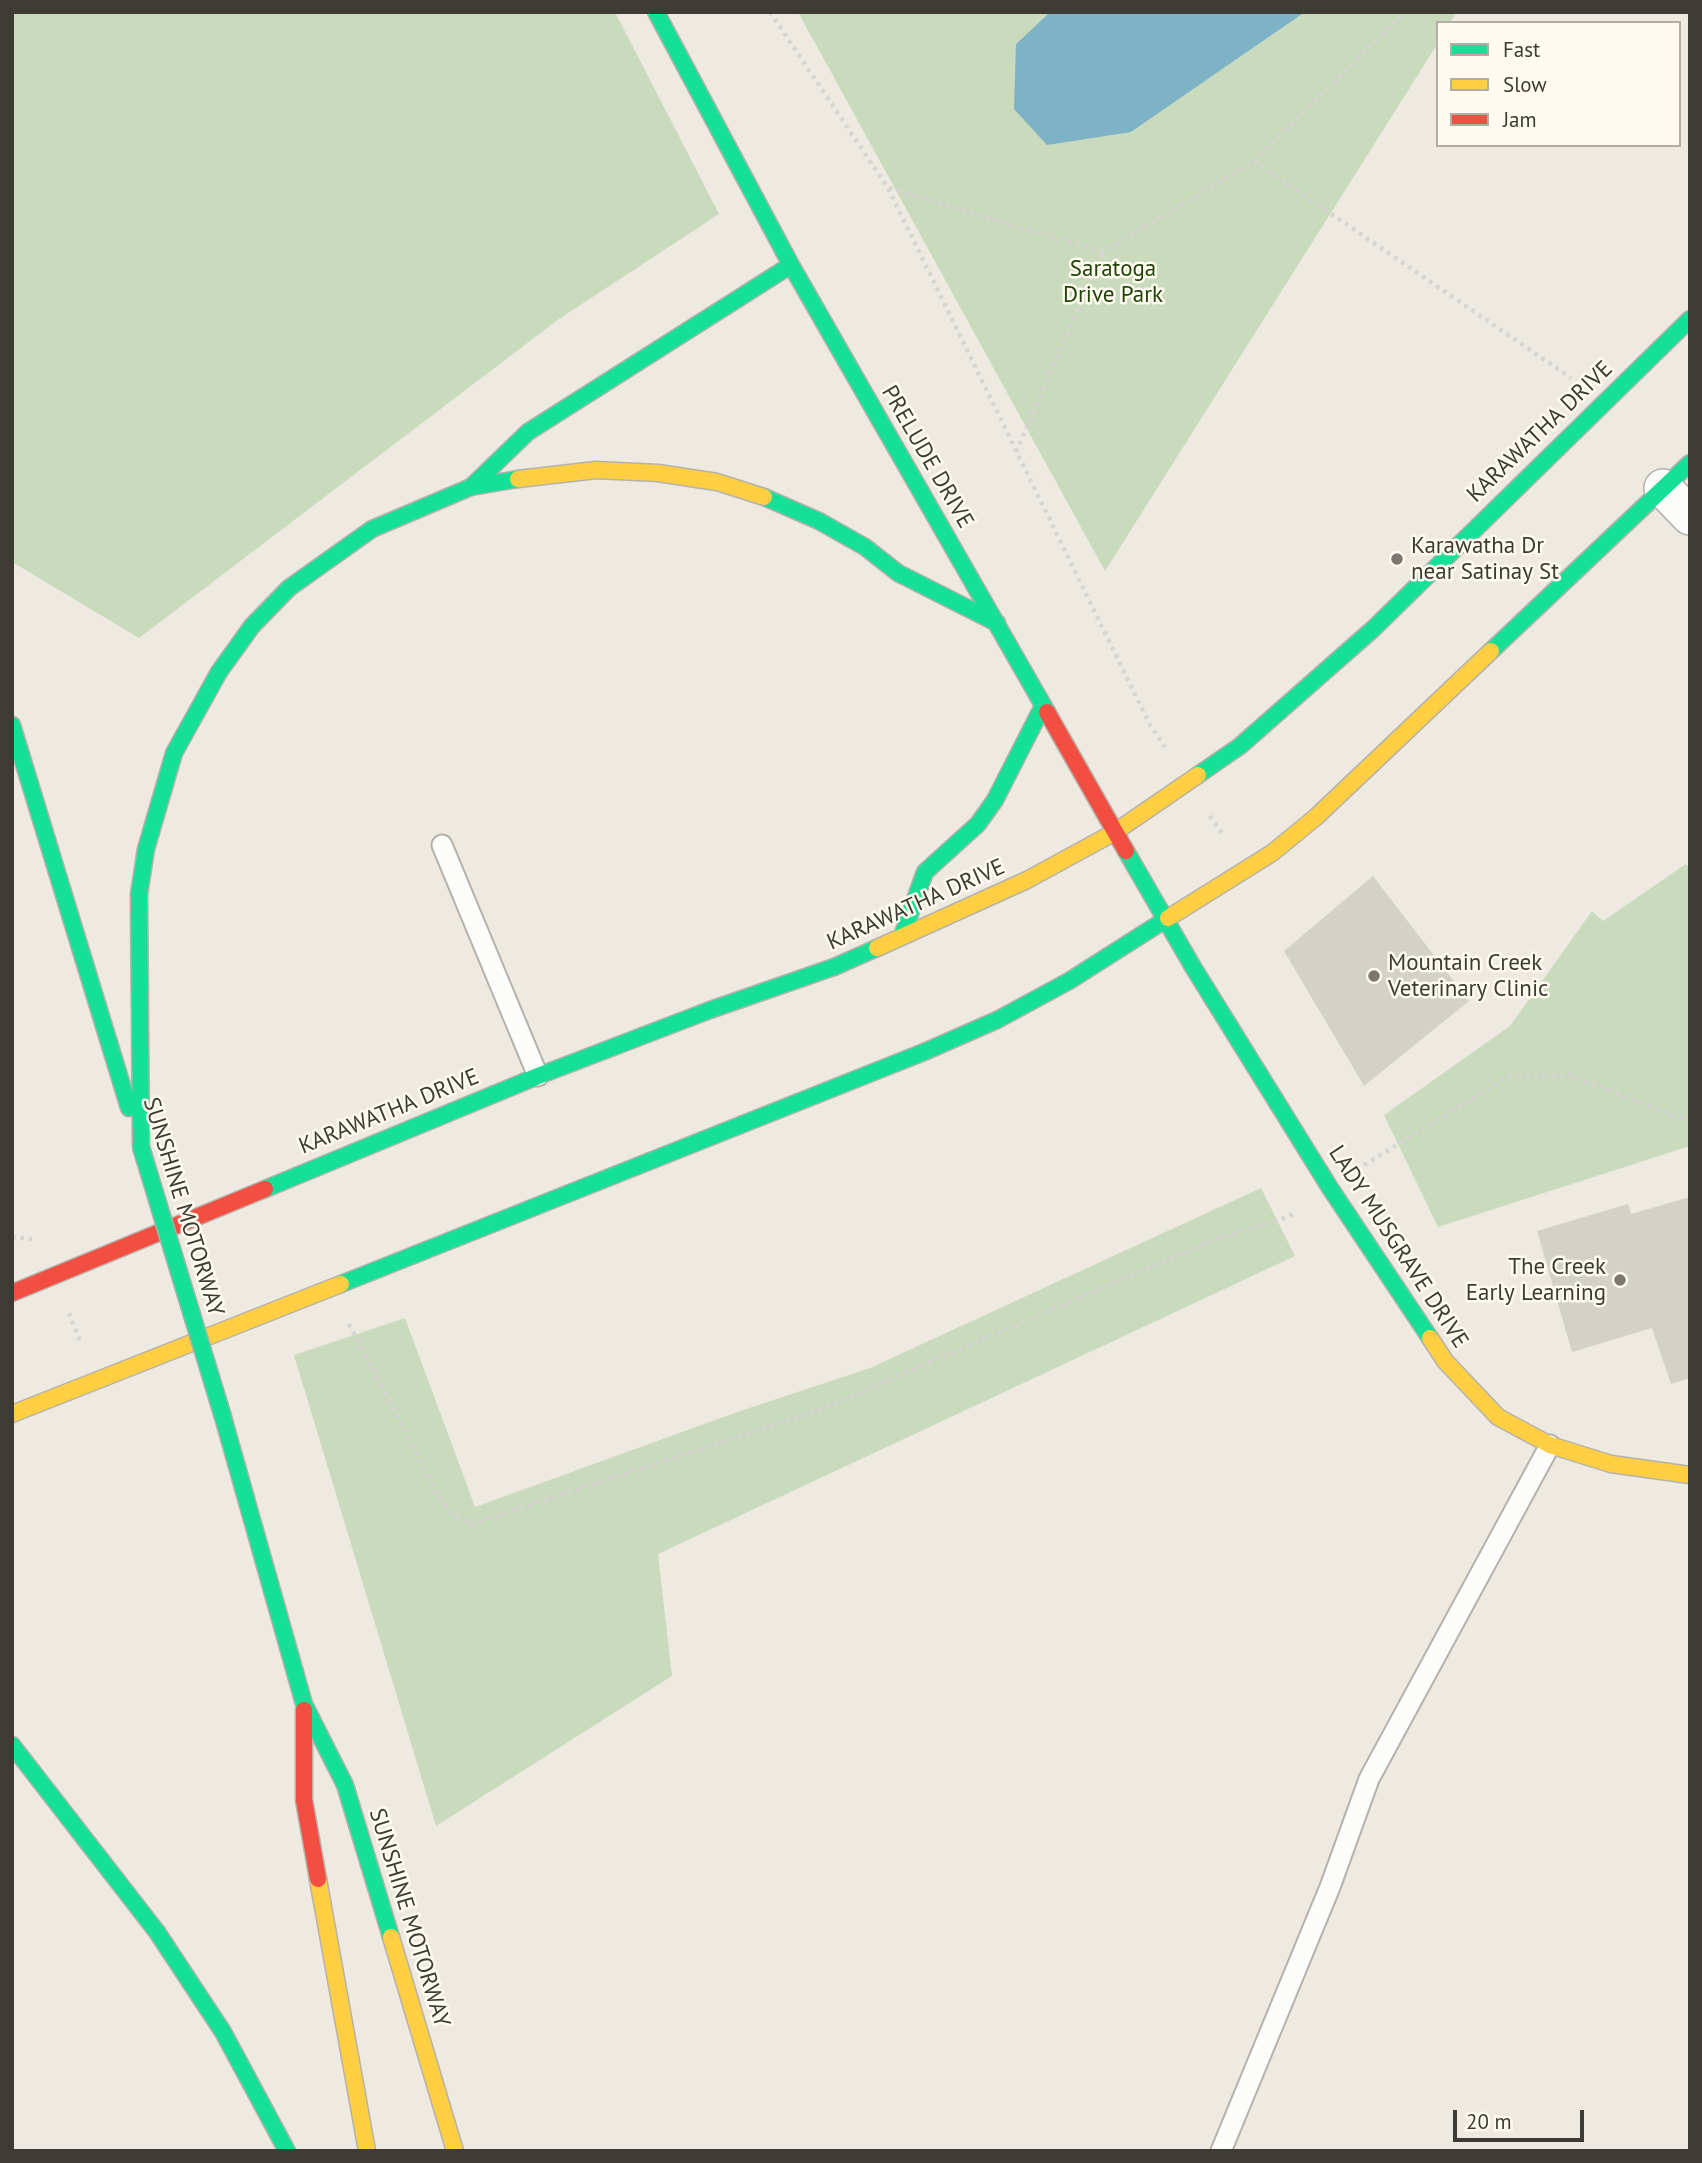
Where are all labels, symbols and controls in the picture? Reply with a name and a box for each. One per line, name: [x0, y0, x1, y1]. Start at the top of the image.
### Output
legend: [1436, 21, 1681, 147]
text: Fast: [1503, 36, 1540, 63]
text: Slow: [1503, 71, 1547, 98]
text: Jam: [1503, 106, 1537, 133]
park label: Saratoga Drive Park: [1063, 255, 1163, 309]
street label: KARAWATHA DRIVE: [1461, 356, 1619, 508]
street label: PRELUDE DRIVE: [875, 381, 979, 533]
place label: Karawatha Dr near Satinay St: [1411, 532, 1559, 586]
marker: Karawatha Dr near Satinay St: [1389, 551, 1405, 567]
street label: KARAWATHA DRIVE: [823, 853, 1009, 957]
place label: Mountain Creek Veterinary Clinic: [1388, 949, 1548, 1003]
marker: Mountain Creek Veterinary Clinic: [1366, 968, 1382, 984]
street label: KARAWATHA DRIVE: [295, 1063, 483, 1161]
street label: SUNSHINE MOTORWAY: [137, 1094, 229, 1320]
street label: LADY MUSGRAVE DRIVE: [1322, 1141, 1474, 1353]
place label: The Creek Early Learning: [1466, 1253, 1606, 1307]
marker: The Creek Early Learning: [1612, 1272, 1628, 1288]
street label: SUNSHINE MOTORWAY: [363, 1805, 455, 2031]
scale bar: [1457, 2096, 1588, 2140]
text: 20 m: [1466, 2108, 1512, 2135]

